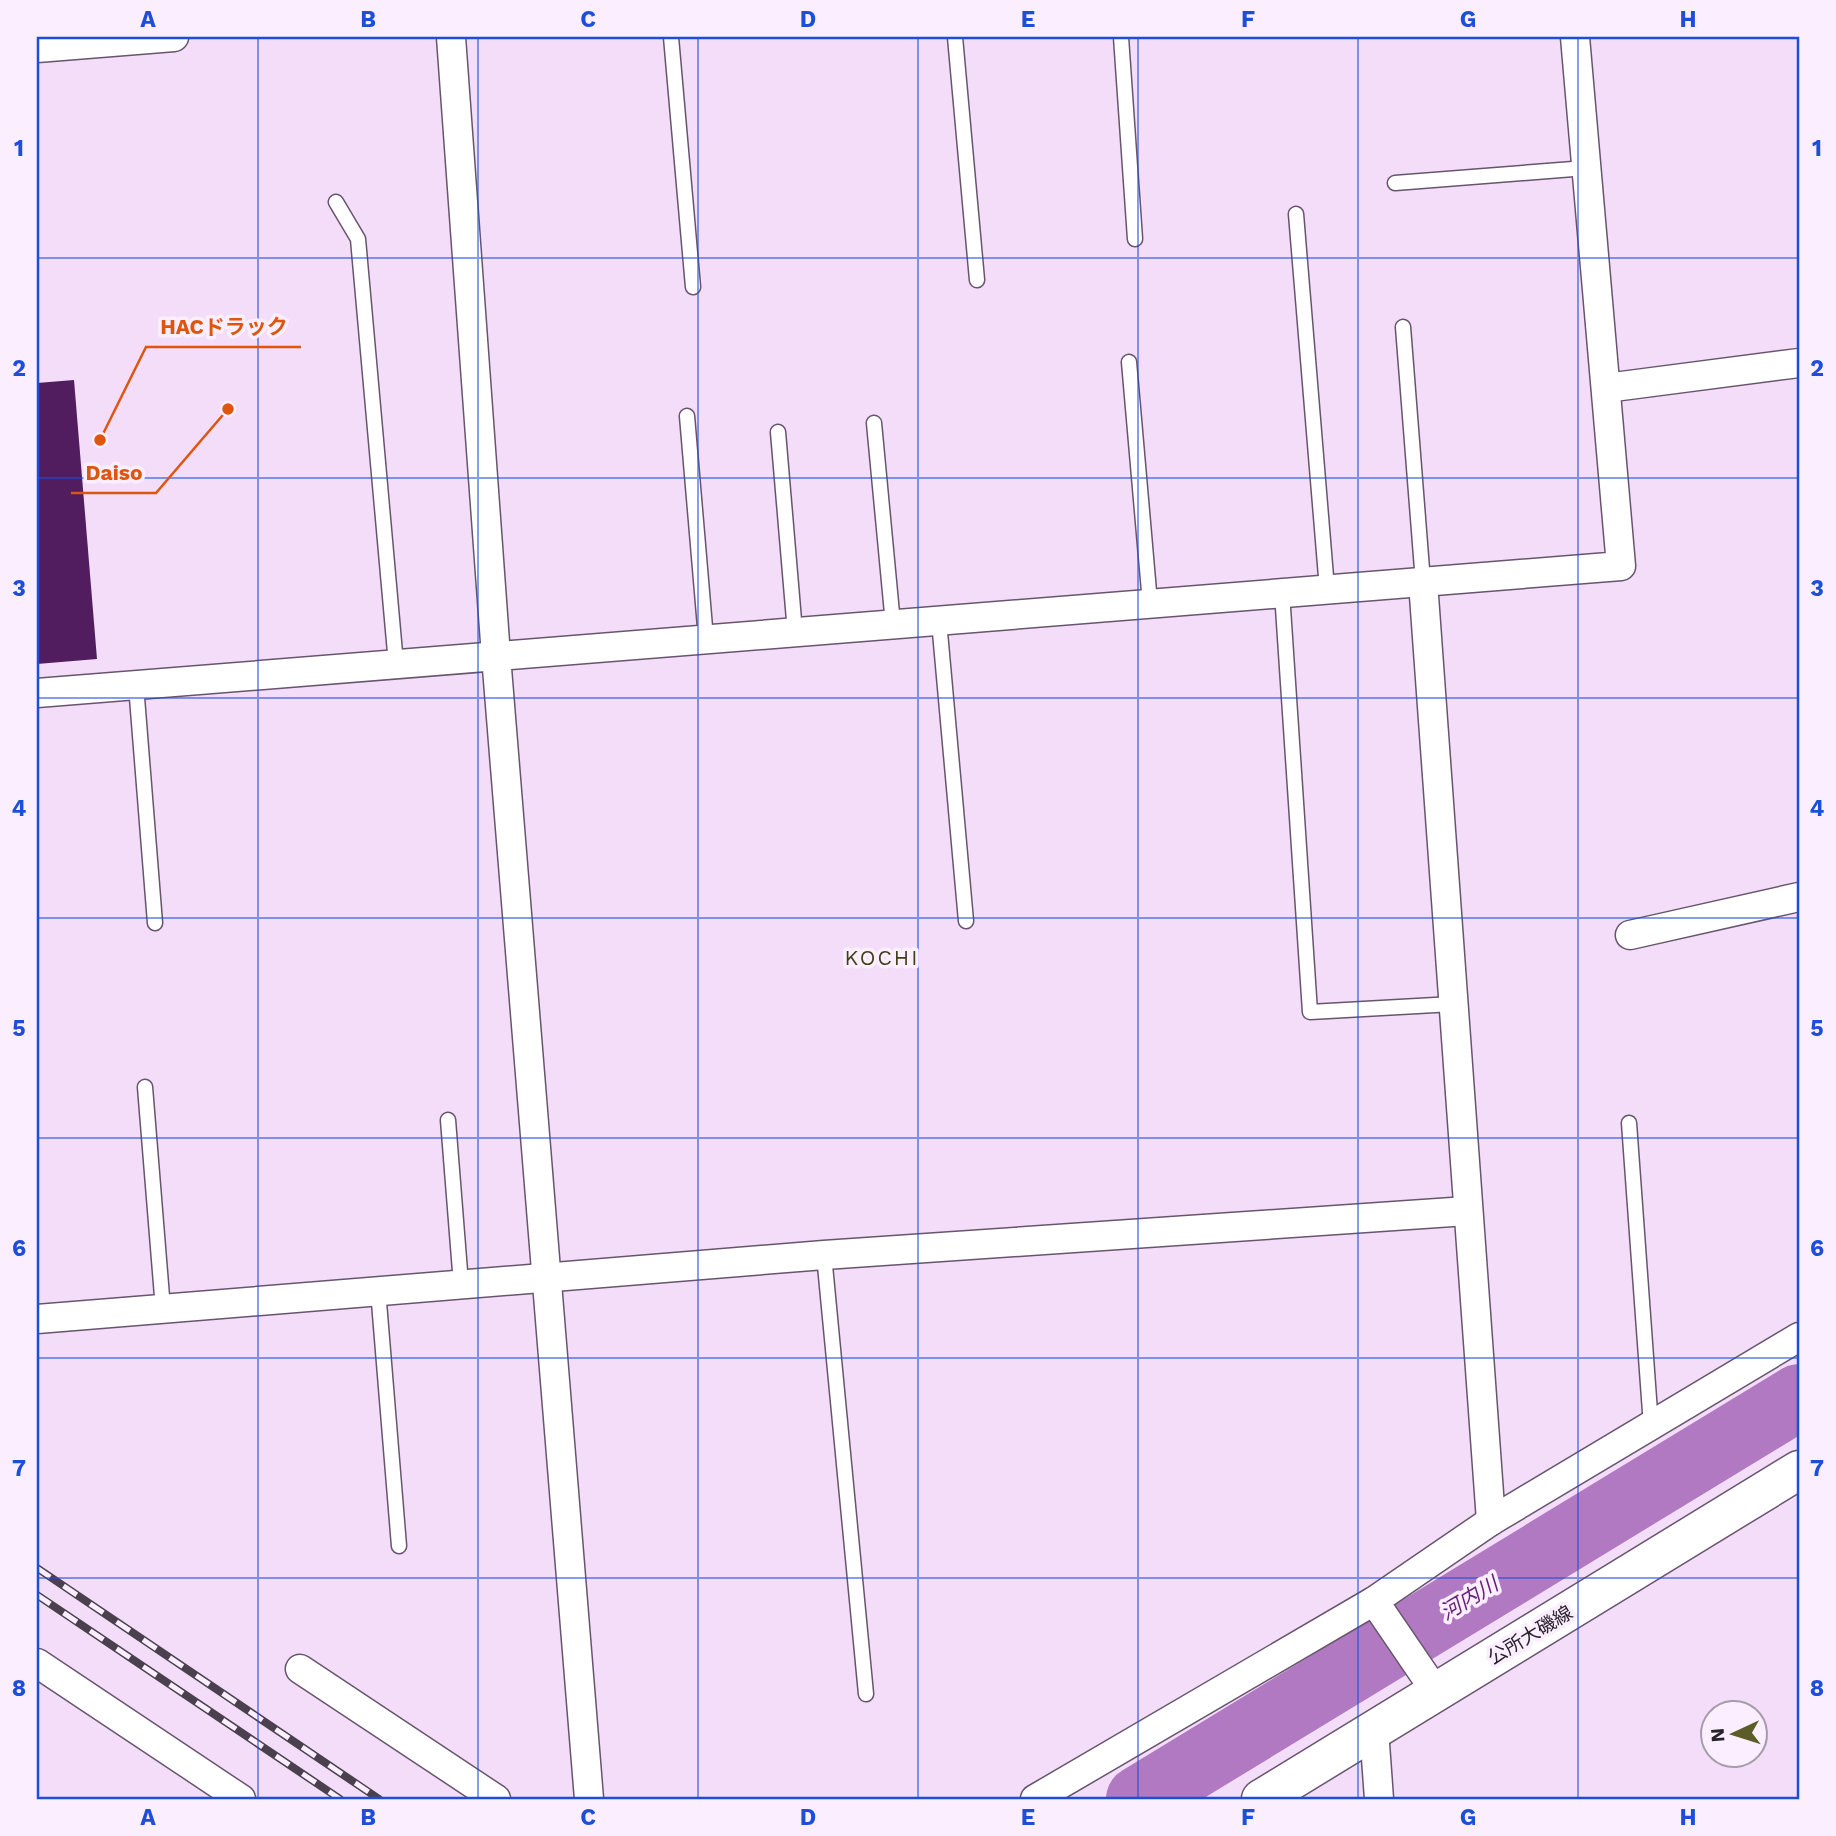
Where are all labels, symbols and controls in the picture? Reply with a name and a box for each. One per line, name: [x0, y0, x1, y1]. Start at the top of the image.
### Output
text: A: [140, 6, 156, 33]
text: B: [360, 6, 376, 33]
text: C: [580, 6, 596, 33]
text: D: [800, 6, 816, 33]
text: E: [1021, 6, 1035, 33]
text: F: [1241, 6, 1255, 33]
text: G: [1460, 6, 1476, 33]
text: H: [1679, 6, 1697, 33]
text: 1: [14, 135, 24, 162]
text: 1: [1812, 135, 1822, 162]
callout: HACドラック: [146, 305, 301, 347]
text: HACドラック: [160, 314, 288, 339]
text: 2: [12, 355, 26, 382]
text: 2: [1810, 355, 1824, 382]
callout: Daiso: [71, 451, 156, 493]
text: Daiso: [86, 460, 142, 485]
text: 3: [12, 575, 26, 602]
text: 3: [1810, 575, 1824, 602]
text: 4: [12, 795, 27, 822]
text: 4: [1810, 795, 1825, 822]
district label: KOCHI: [845, 945, 919, 970]
text: 5: [12, 1015, 26, 1042]
text: 5: [1810, 1015, 1824, 1042]
text: 6: [12, 1235, 26, 1262]
text: 6: [1810, 1235, 1824, 1262]
text: 7: [12, 1455, 26, 1482]
text: 7: [1810, 1455, 1824, 1482]
water label: 河内川: [1436, 1570, 1504, 1625]
street label: 公所大磯線: [1483, 1601, 1577, 1669]
text: 8: [12, 1675, 26, 1702]
text: 8: [1810, 1675, 1824, 1702]
north arrow: [1700, 1700, 1770, 1770]
text: N: [1706, 1727, 1730, 1743]
text: A: [140, 1804, 156, 1831]
text: B: [360, 1804, 376, 1831]
text: C: [580, 1804, 596, 1831]
text: D: [800, 1804, 816, 1831]
text: E: [1021, 1804, 1035, 1831]
text: F: [1241, 1804, 1255, 1831]
text: G: [1460, 1804, 1476, 1831]
text: H: [1679, 1804, 1697, 1831]

